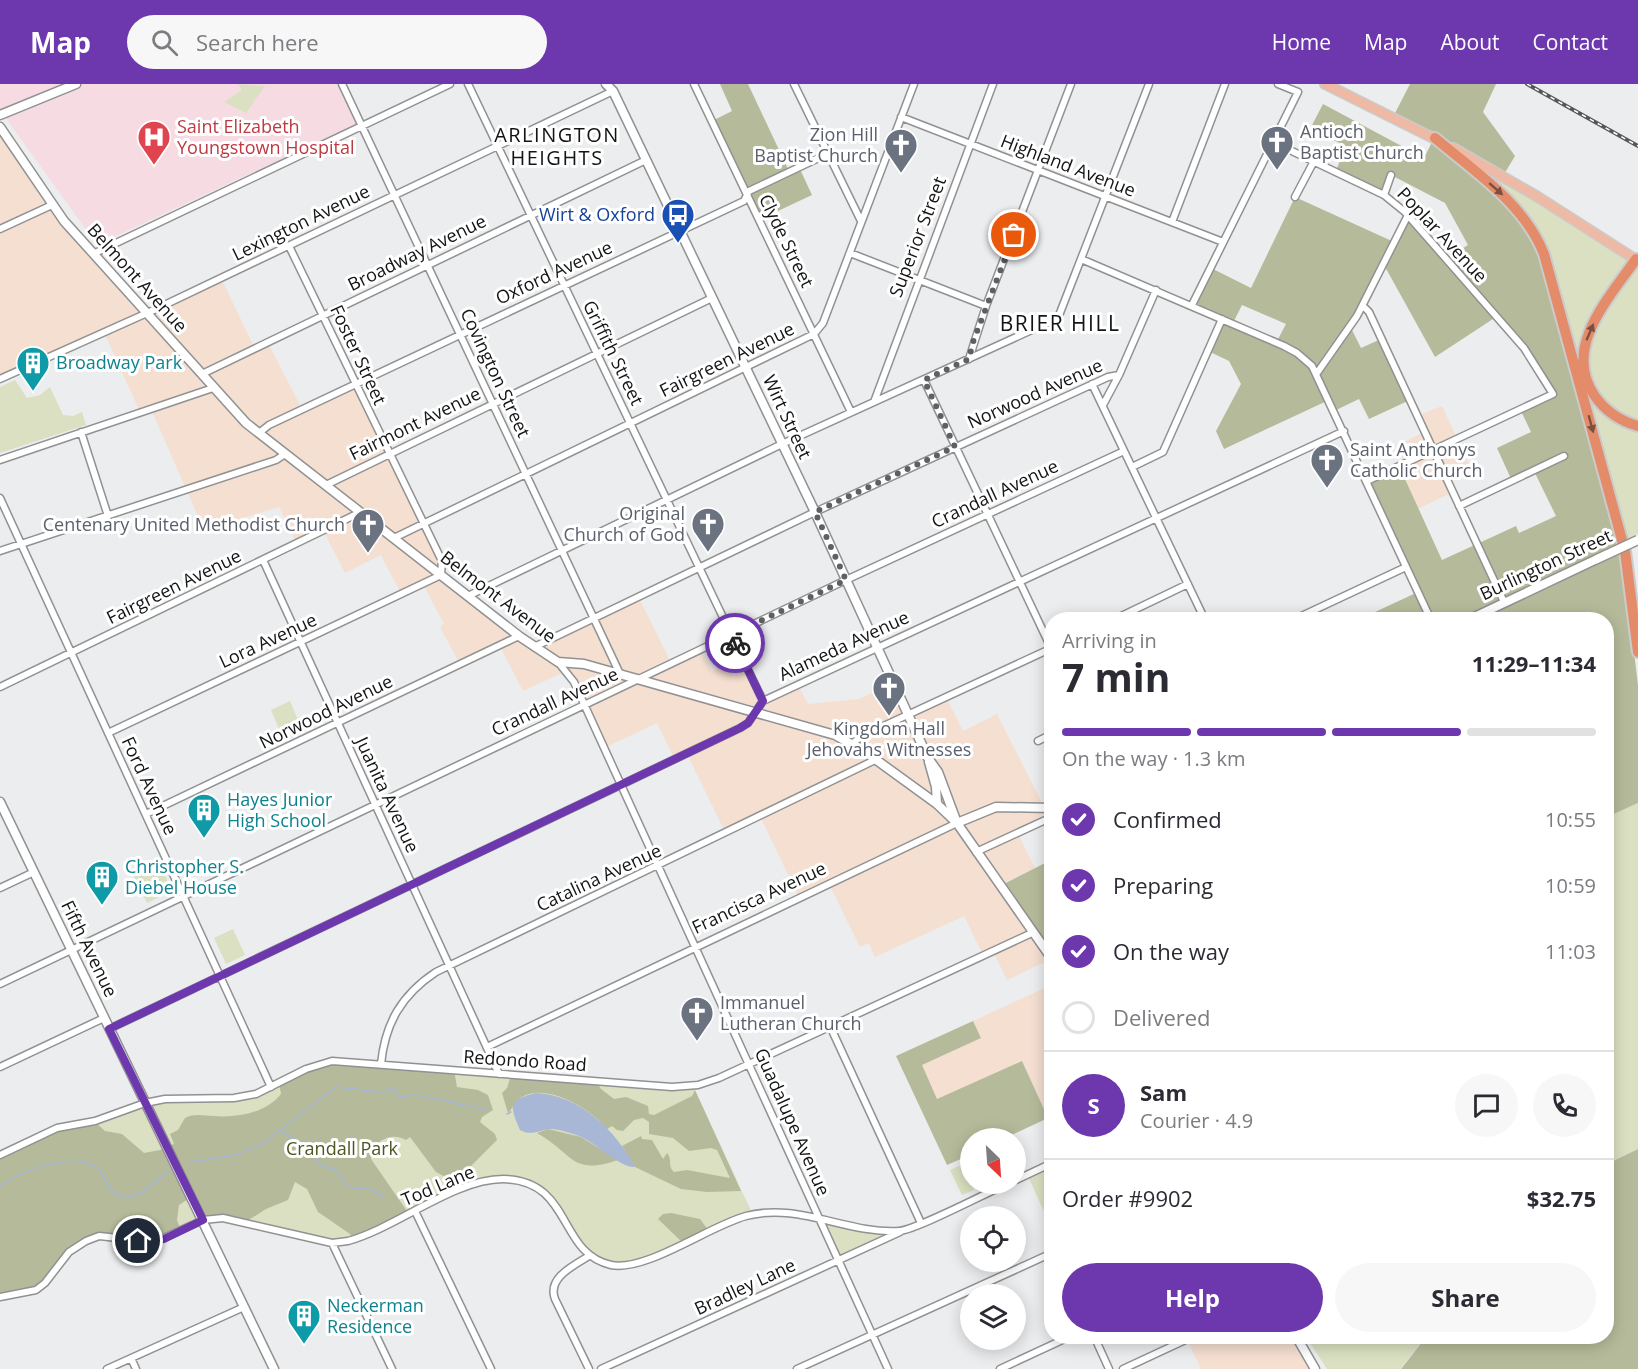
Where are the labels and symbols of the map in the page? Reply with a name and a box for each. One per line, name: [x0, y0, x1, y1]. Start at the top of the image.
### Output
place label: Saint Elizabeth Youngstown Hospital: [177, 114, 354, 159]
hospital icon: Saint Elizabeth Youngstown Hospital: [136, 119, 172, 166]
place label: Antioch Baptist Church: [1300, 119, 1424, 164]
district label: ARLINGTON HEIGHTS: [494, 121, 620, 171]
place label: Zion Hill Baptist Church: [754, 122, 878, 167]
church icon: Antioch Baptist Church: [1259, 124, 1295, 171]
church icon: Zion Hill Baptist Church: [883, 127, 919, 174]
street label: Highland Avenue: [998, 128, 1139, 202]
street label: Superior Street: [883, 173, 951, 300]
street label: Lexington Avenue: [228, 178, 373, 266]
street label: Poplar Avenue: [1392, 182, 1493, 287]
one-way arrow: [1488, 182, 1503, 195]
street label: Clyde Street: [754, 190, 820, 291]
bus stop icon: Wirt & Oxford: [660, 197, 696, 244]
place label: Wirt & Oxford: [539, 202, 655, 226]
street label: Broadway Avenue: [343, 208, 490, 296]
pin: [988, 209, 1039, 260]
street label: Belmont Avenue: [82, 218, 193, 337]
street label: Oxford Avenue: [491, 235, 616, 310]
street label: Griffith Street: [578, 296, 650, 409]
street label: Foster Street: [325, 301, 393, 408]
street label: Covington Street: [456, 304, 536, 441]
district label: BRIER HILL: [1000, 309, 1120, 337]
street label: Fairgreen Avenue: [655, 316, 798, 402]
one-way arrow: [1585, 322, 1595, 340]
building icon: Broadway Park: [15, 345, 51, 392]
place label: Broadway Park: [56, 350, 183, 374]
street label: Norwood Avenue: [963, 352, 1106, 434]
street label: Wirt Street: [758, 371, 818, 462]
street label: Fairmont Avenue: [345, 381, 484, 465]
one-way arrow: [1586, 415, 1596, 433]
place label: Saint Anthonys Catholic Church: [1350, 437, 1482, 482]
church icon: Saint Anthonys Catholic Church: [1309, 442, 1345, 489]
street label: Crandall Avenue: [927, 453, 1062, 533]
place label: Original Church of God: [563, 501, 685, 546]
church icon: Original Church of God: [690, 506, 726, 553]
church icon: Centenary United Methodist Church: [350, 507, 386, 554]
place label: Centenary United Methodist Church: [43, 512, 345, 536]
street label: Burlington Street: [1476, 523, 1616, 605]
street label: Fairgreen Avenue: [102, 543, 245, 629]
street label: Belmont Avenue: [436, 545, 561, 647]
street label: Alameda Avenue: [775, 604, 913, 686]
street label: Lora Avenue: [215, 607, 320, 673]
courier: [705, 613, 765, 673]
street label: Crandall Avenue: [487, 661, 622, 741]
street label: Norwood Avenue: [255, 668, 396, 754]
church icon: Kingdom Hall Jehovahs Witnesses: [871, 670, 907, 717]
place label: Kingdom Hall Jehovahs Witnesses: [805, 716, 971, 761]
street label: Juanita Avenue: [350, 731, 425, 856]
street label: Ford Avenue: [117, 733, 183, 839]
place label: Hayes Junior High School: [227, 787, 333, 832]
building icon: Hayes Junior High School: [186, 792, 222, 839]
street label: Catalina Avenue: [532, 838, 665, 917]
place label: Christopher S. Diebel House: [125, 854, 244, 899]
street label: Francisca Avenue: [688, 855, 830, 939]
building icon: Christopher S. Diebel House: [84, 859, 120, 906]
street label: Fifth Avenue: [56, 896, 124, 1001]
place label: Immanuel Lutheran Church: [720, 990, 862, 1035]
church icon: Immanuel Lutheran Church: [679, 995, 715, 1042]
street label: Redondo Road: [463, 1044, 588, 1076]
street label: Guadalupe Avenue: [750, 1044, 836, 1199]
north arrow: [960, 1128, 1026, 1194]
park label: Crandall Park: [286, 1136, 399, 1160]
street label: Tod Lane: [397, 1159, 478, 1211]
pin: [112, 1215, 163, 1266]
street label: Bradley Lane: [690, 1252, 799, 1320]
place label: Neckerman Residence: [327, 1293, 424, 1338]
building icon: Neckerman Residence: [286, 1298, 322, 1345]

